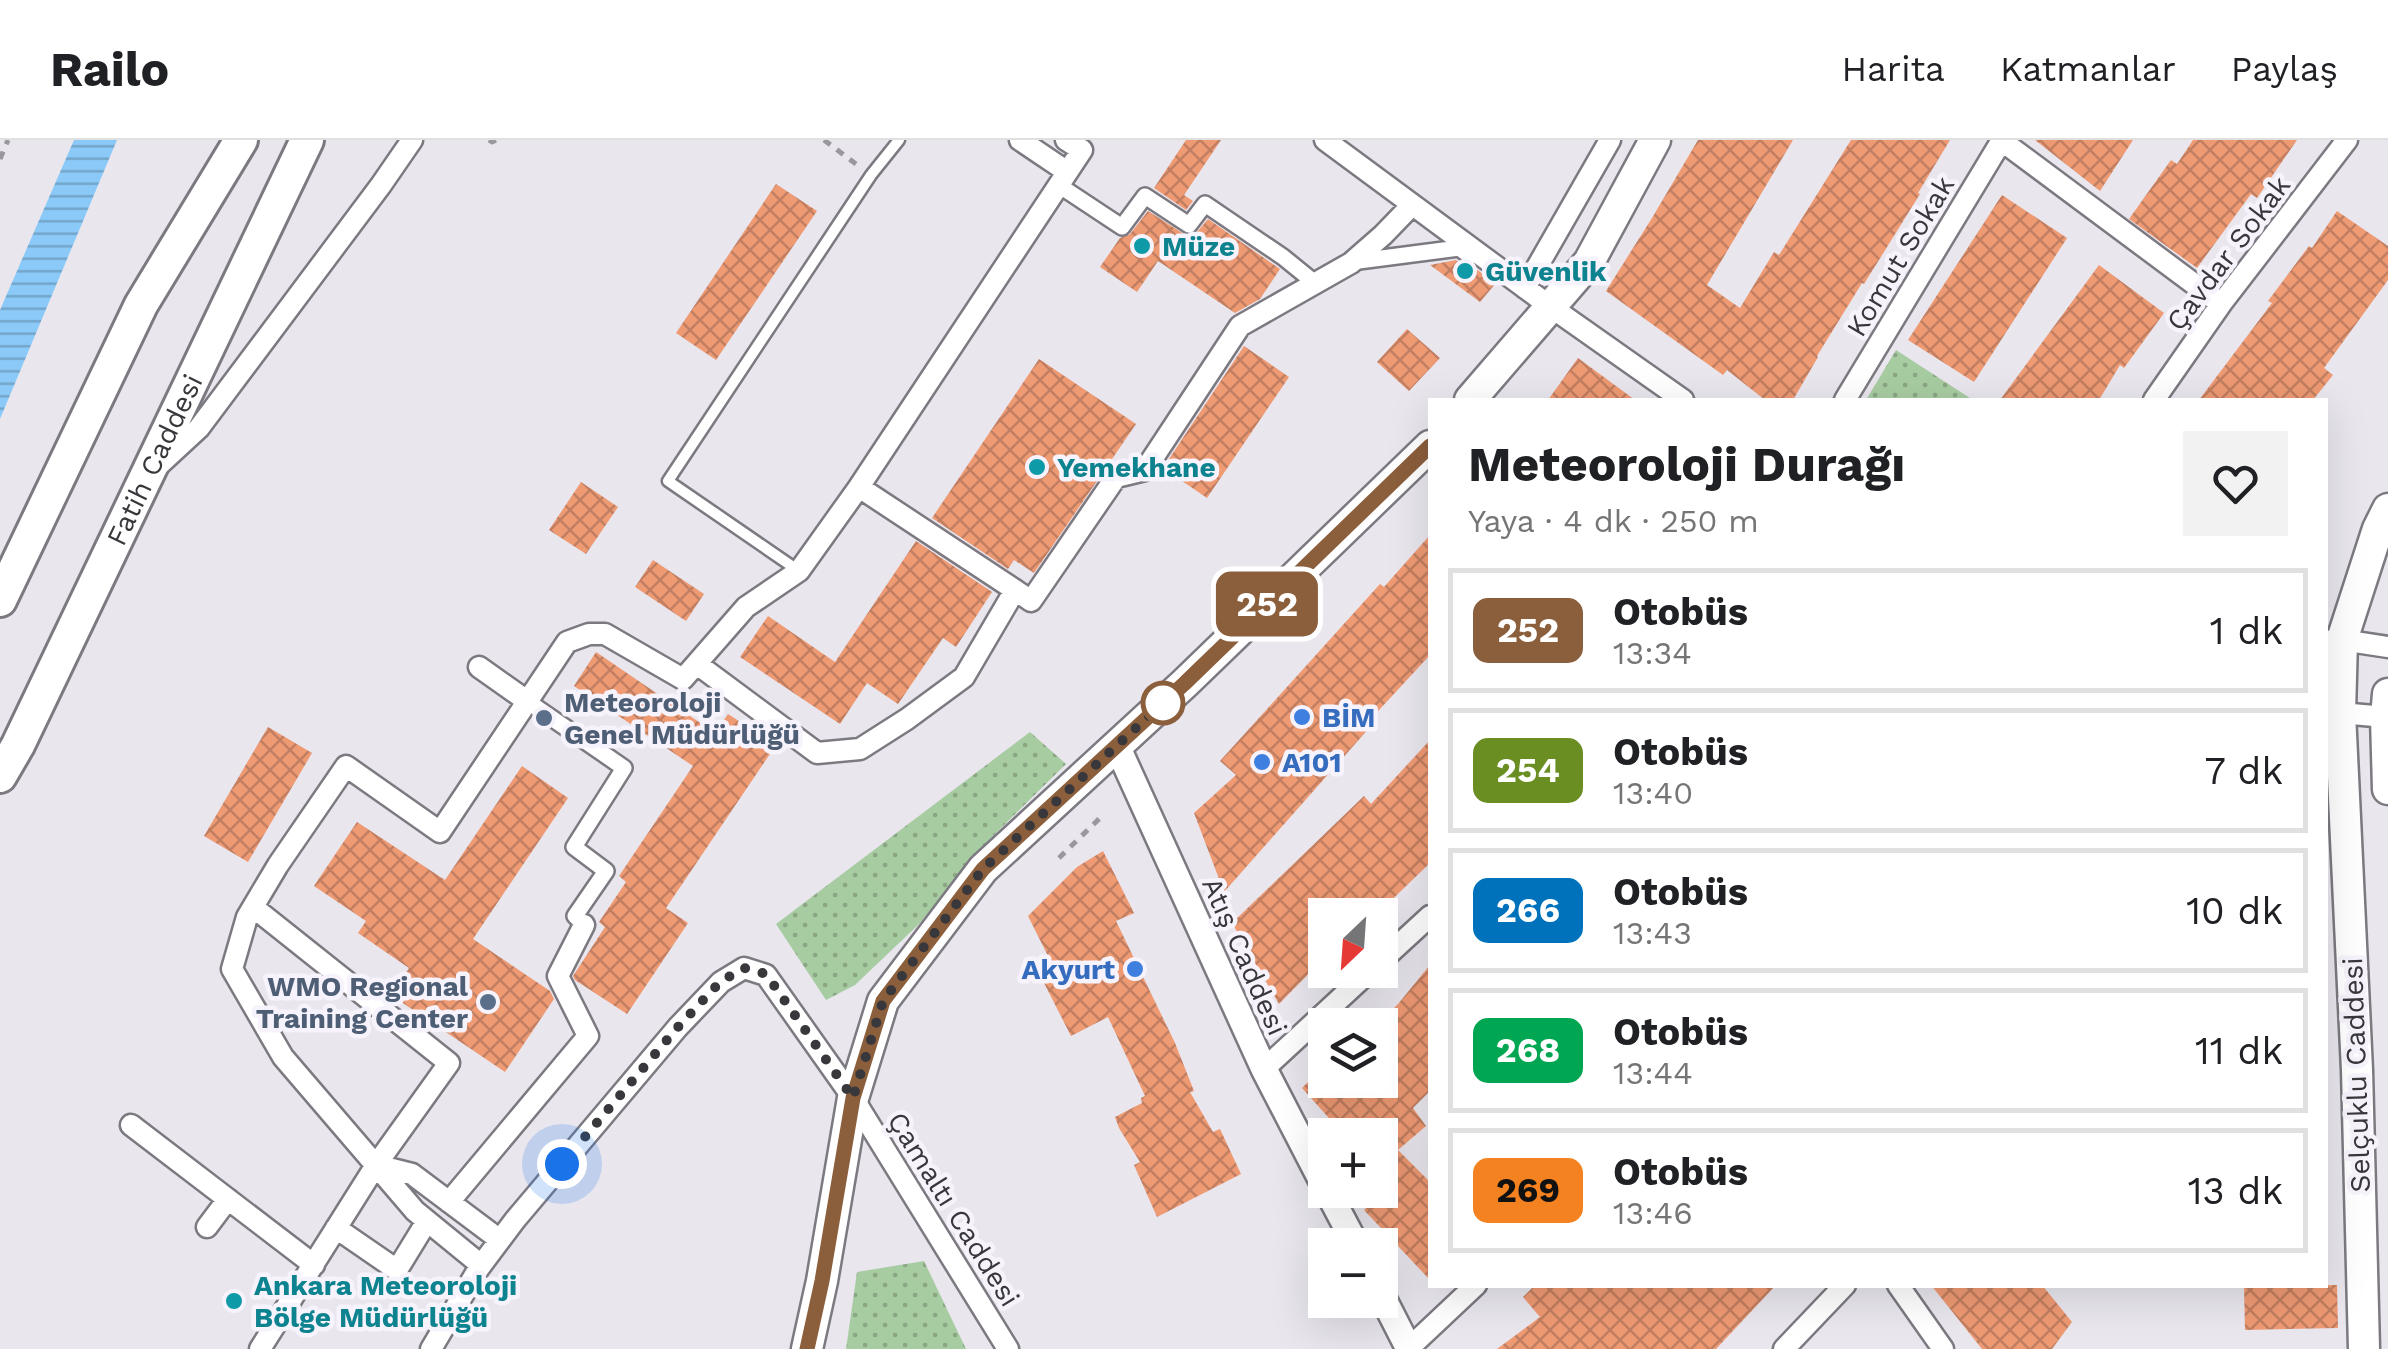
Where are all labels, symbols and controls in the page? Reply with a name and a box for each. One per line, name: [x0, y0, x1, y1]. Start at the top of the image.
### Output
text: Railo: [50, 41, 169, 98]
text: Harita: [1842, 48, 1945, 90]
text: Katmanlar: [2000, 48, 2176, 90]
text: Paylaş: [2231, 48, 2338, 90]
street label: Çavdar Sokak: [2160, 169, 2297, 337]
street label: Komut Sokak: [1840, 170, 1961, 342]
place label: Müze: [1162, 230, 1235, 263]
marker: Müze: [1131, 235, 1153, 257]
place label: Güvenlik: [1485, 255, 1607, 288]
marker: Güvenlik: [1454, 260, 1476, 282]
street label: Fatih Caddesi: [100, 369, 210, 551]
button: heart: [2183, 431, 2288, 536]
text: Meteoroloji Durağı: [1468, 436, 1905, 493]
place label: Yemekhane: [1057, 451, 1216, 484]
marker: Yemekhane: [1026, 456, 1048, 478]
text: Yaya · 4 dk · 250 m: [1468, 502, 1759, 540]
line badge: 252: [1210, 572, 1324, 636]
text: 252: [1236, 583, 1298, 625]
text: Otobüs: [1613, 590, 1748, 634]
text: 252: [1497, 609, 1559, 651]
text: 1 dk: [2210, 609, 2283, 653]
text: 13:34: [1613, 634, 1692, 672]
unlabelled marker: [1142, 682, 1184, 724]
place label: Meteoroloji Genel Müdürlüğü: [564, 686, 800, 751]
place label: BİM: [1322, 701, 1376, 734]
marker: BİM: [1291, 706, 1313, 728]
marker: Meteoroloji Genel Müdürlüğü: [533, 707, 555, 729]
text: Otobüs: [1613, 730, 1748, 774]
place label: A101: [1282, 746, 1342, 779]
text: 254: [1496, 749, 1560, 791]
text: 7 dk: [2204, 749, 2283, 793]
marker: A101: [1251, 751, 1273, 773]
text: 13:40: [1613, 774, 1693, 812]
text: Otobüs: [1613, 870, 1748, 914]
street label: Atış Caddesi: [1195, 872, 1294, 1040]
text: 266: [1496, 889, 1560, 931]
text: 10 dk: [2186, 889, 2283, 933]
north arrow: [1308, 898, 1398, 988]
map controls: [1308, 898, 1398, 1318]
text: 13:43: [1613, 914, 1692, 952]
place label: Akyurt: [1022, 953, 1115, 986]
street label: Selçuklu Caddesi: [2336, 957, 2377, 1193]
marker: Akyurt: [1124, 958, 1146, 980]
place label: WMO Regional Training Center: [256, 970, 469, 1035]
marker: WMO Regional Training Center: [477, 991, 499, 1013]
button: layers: [1308, 1008, 1398, 1098]
text: Otobüs: [1613, 1010, 1748, 1054]
text: 268: [1496, 1029, 1560, 1071]
text: 11 dk: [2195, 1029, 2283, 1073]
text: 13:44: [1613, 1054, 1693, 1092]
street label: Çamaltı Caddesi: [881, 1106, 1027, 1313]
button: +: [1308, 1118, 1398, 1208]
your location: [537, 1139, 587, 1189]
text: Otobüs: [1613, 1150, 1748, 1194]
text: 269: [1496, 1169, 1560, 1211]
text: 13 dk: [2188, 1169, 2283, 1213]
text: 13:46: [1613, 1194, 1693, 1232]
button: −: [1308, 1228, 1398, 1318]
place label: Ankara Meteoroloji Bölge Müdürlüğü: [254, 1269, 517, 1334]
marker: Ankara Meteoroloji Bölge Müdürlüğü: [223, 1290, 245, 1312]

